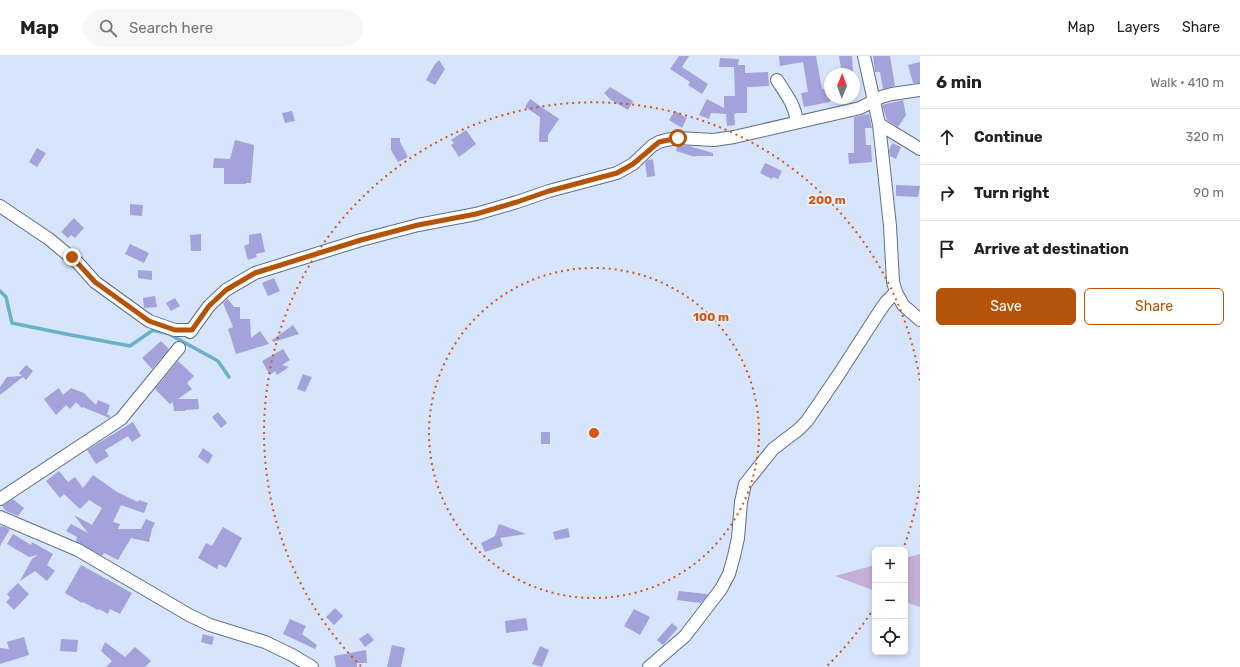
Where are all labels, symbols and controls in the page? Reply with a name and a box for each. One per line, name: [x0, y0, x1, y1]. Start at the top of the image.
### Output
search box: [83, 10, 363, 46]
text: Map: [20, 16, 59, 39]
icon: search: [97, 17, 119, 39]
text: Search here: [129, 19, 213, 37]
text: Map: [1068, 19, 1095, 36]
text: Layers: [1117, 19, 1160, 36]
text: Share: [1182, 19, 1220, 36]
north arrow: [824, 68, 860, 104]
text: 6 min: [936, 72, 982, 92]
text: Walk · 410 m: [1150, 75, 1224, 90]
icon: ahead: [936, 126, 958, 148]
text: Continue: [974, 128, 1043, 146]
route start: [669, 129, 687, 147]
text: 320 m: [1186, 129, 1224, 144]
icon: right: [936, 182, 958, 204]
text: Turn right: [974, 184, 1049, 202]
text: 90 m: [1193, 185, 1224, 200]
text: 200 m: [808, 193, 846, 207]
icon: arrive: [936, 238, 958, 260]
text: Arrive at destination: [974, 240, 1129, 258]
route end: [63, 248, 81, 266]
button: Save: [936, 288, 1076, 325]
button: Share: [1084, 288, 1224, 325]
text: 100 m: [693, 310, 729, 324]
centre of rings: [587, 426, 601, 440]
map controls: [872, 547, 908, 655]
button: +: [872, 547, 908, 583]
button: −: [872, 583, 908, 619]
button: locate: [872, 619, 908, 655]

